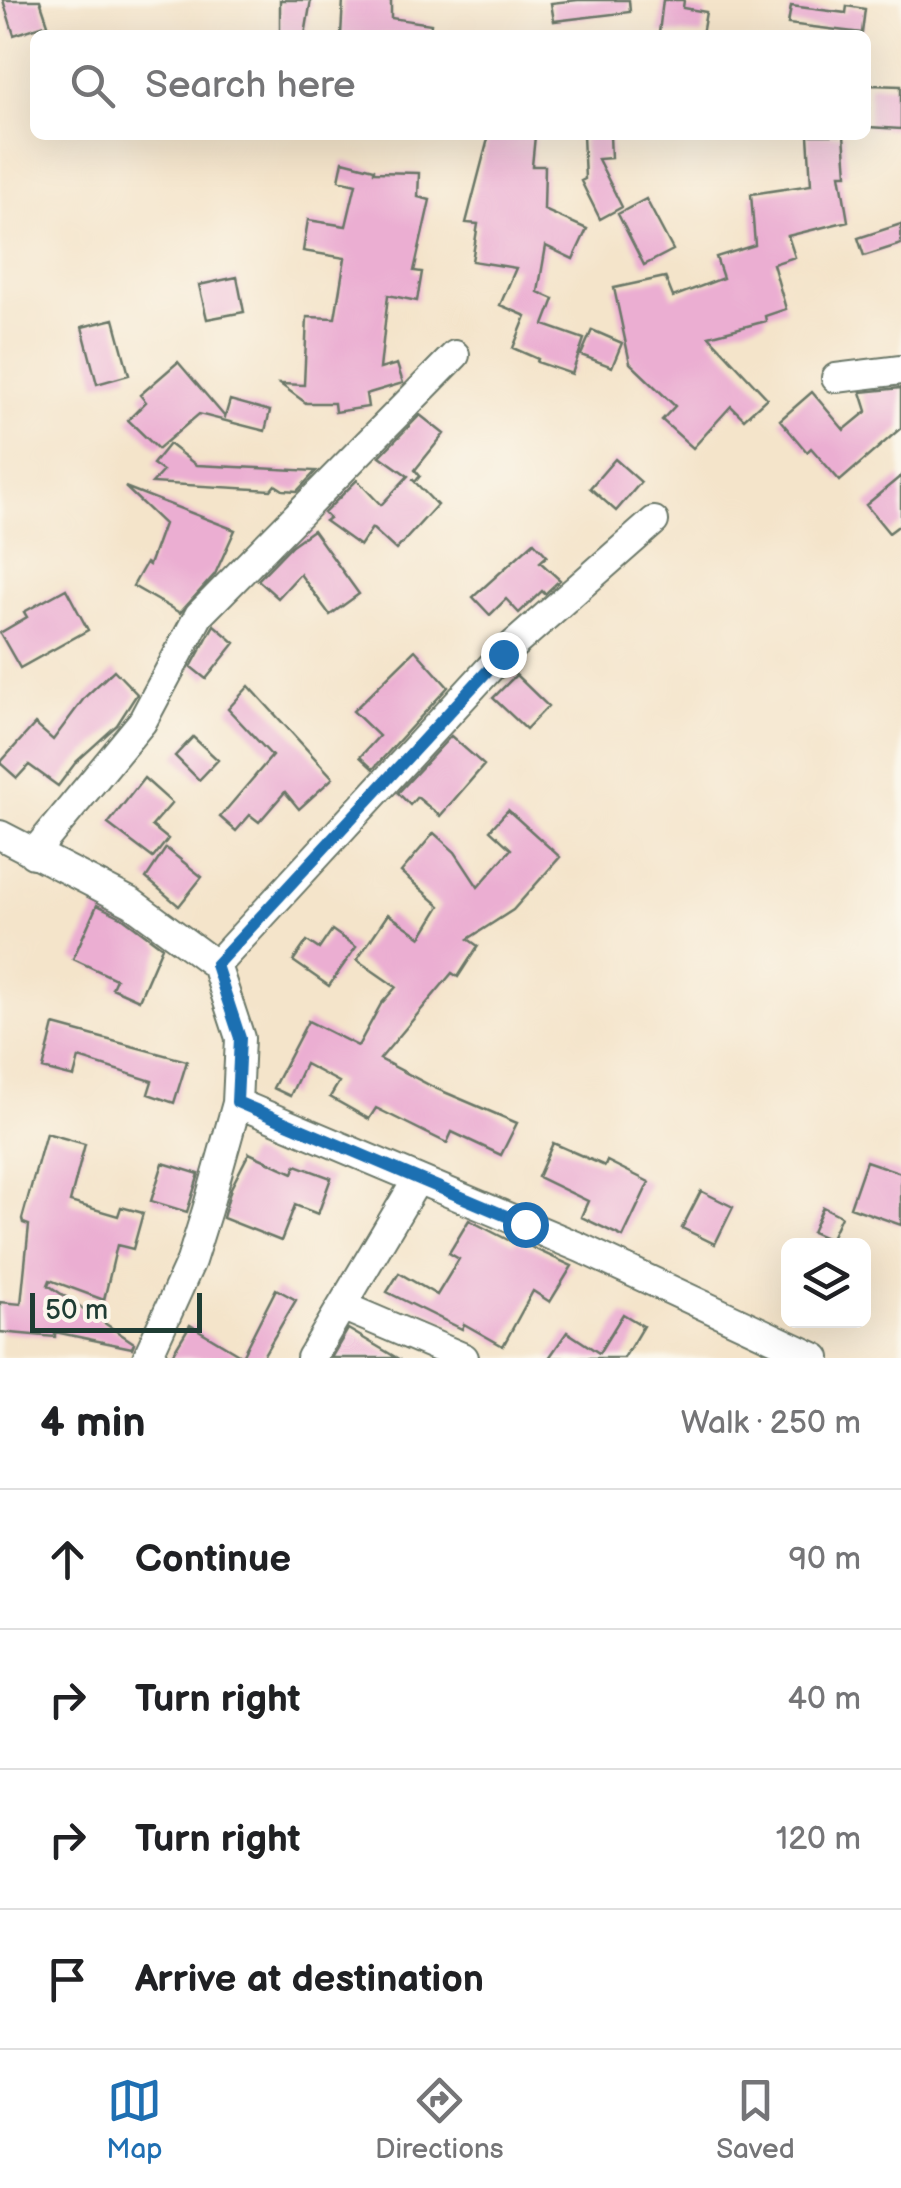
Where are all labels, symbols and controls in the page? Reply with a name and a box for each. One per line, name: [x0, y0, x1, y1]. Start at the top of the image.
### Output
search box: [30, 30, 871, 140]
icon: search: [65, 58, 120, 113]
text: Search here: [145, 63, 356, 108]
route end: [481, 632, 527, 678]
route start: [503, 1202, 549, 1248]
map controls: [781, 1238, 871, 1328]
button: layers: [781, 1238, 871, 1328]
scale bar: [30, 1288, 202, 1332]
text: 50 m: [45, 1294, 108, 1327]
text: 4 min: [40, 1398, 146, 1449]
text: Walk · 250 m: [681, 1404, 861, 1443]
icon: ahead: [40, 1532, 95, 1587]
text: Continue: [135, 1537, 291, 1582]
text: 90 m: [789, 1540, 861, 1579]
icon: right: [40, 1672, 95, 1727]
text: Turn right: [135, 1677, 300, 1722]
text: 40 m: [788, 1680, 861, 1719]
icon: right: [40, 1812, 95, 1867]
text: Turn right: [135, 1817, 300, 1862]
text: 120 m: [776, 1820, 861, 1859]
icon: arrive: [40, 1952, 95, 2007]
text: Arrive at destination: [135, 1957, 484, 2002]
tab: Map: [106, 2073, 163, 2166]
tab: Directions: [375, 2073, 504, 2166]
tab: Saved: [716, 2073, 795, 2166]

